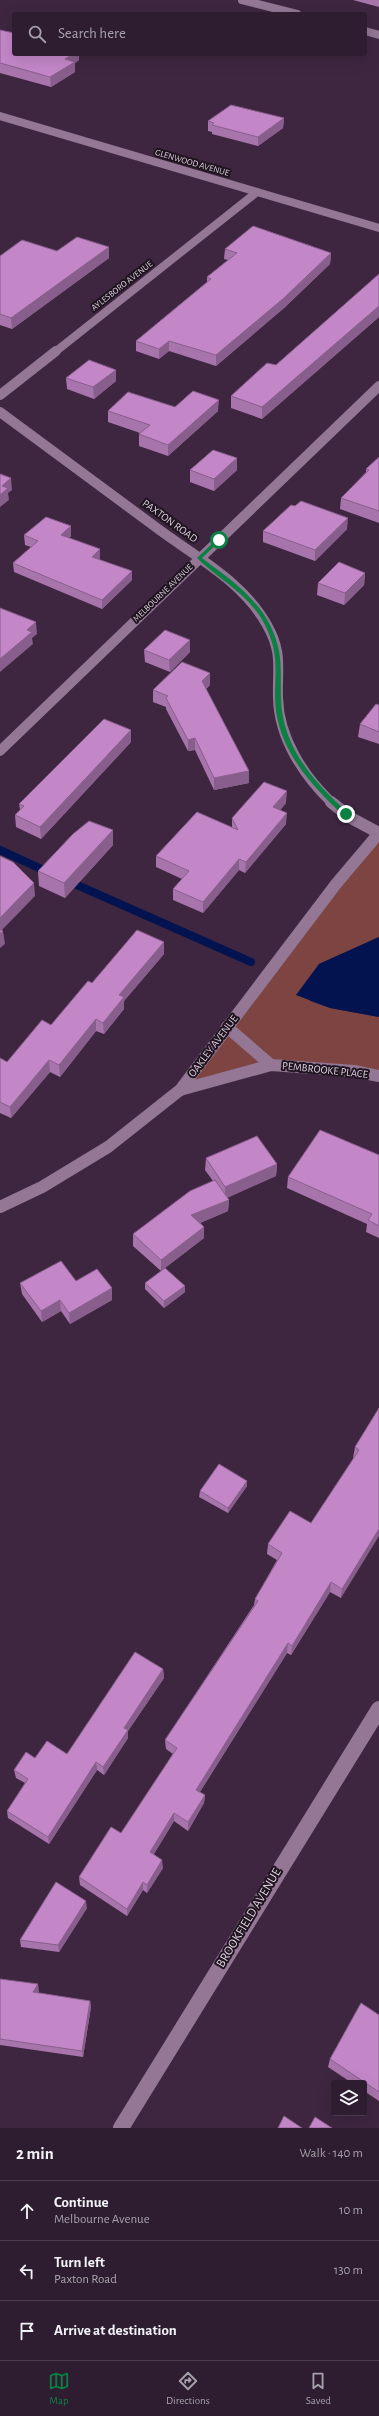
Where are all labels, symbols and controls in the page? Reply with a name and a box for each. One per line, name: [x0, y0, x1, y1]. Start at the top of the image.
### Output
search box: [12, 12, 367, 56]
icon: search: [26, 23, 48, 45]
text: Search here: [58, 26, 126, 41]
street label: GLENWOOD AVENUE: [154, 148, 231, 178]
street label: AYLESBORO AVENUE: [90, 259, 155, 313]
street label: PAXTON ROAD: [140, 497, 200, 545]
route start: [210, 531, 228, 549]
street label: MELBOURNE AVENUE: [132, 562, 195, 624]
route end: [337, 805, 355, 823]
street label: OAKLEY AVENUE: [186, 1013, 240, 1079]
street label: PEMBROOKE PLACE: [282, 1060, 369, 1080]
street label: BROOKFIELD AVENUE: [214, 1866, 284, 1970]
map controls: [331, 2080, 367, 2116]
button: layers: [331, 2080, 367, 2116]
text: 2 min: [16, 2145, 54, 2162]
text: Walk · 140 m: [300, 2147, 363, 2160]
text: Continue: [54, 2195, 109, 2210]
icon: ahead: [16, 2200, 38, 2222]
text: 10 m: [339, 2204, 363, 2217]
text: Melbourne Avenue: [54, 2213, 150, 2226]
text: Turn left: [54, 2255, 105, 2270]
icon: left: [16, 2260, 38, 2282]
text: 130 m: [334, 2264, 363, 2277]
text: Paxton Road: [54, 2273, 117, 2286]
icon: arrive: [16, 2320, 38, 2342]
text: Arrive at destination: [54, 2323, 177, 2338]
tab: Map: [48, 2370, 70, 2407]
tab: Directions: [166, 2370, 210, 2407]
tab: Saved: [306, 2370, 331, 2407]

